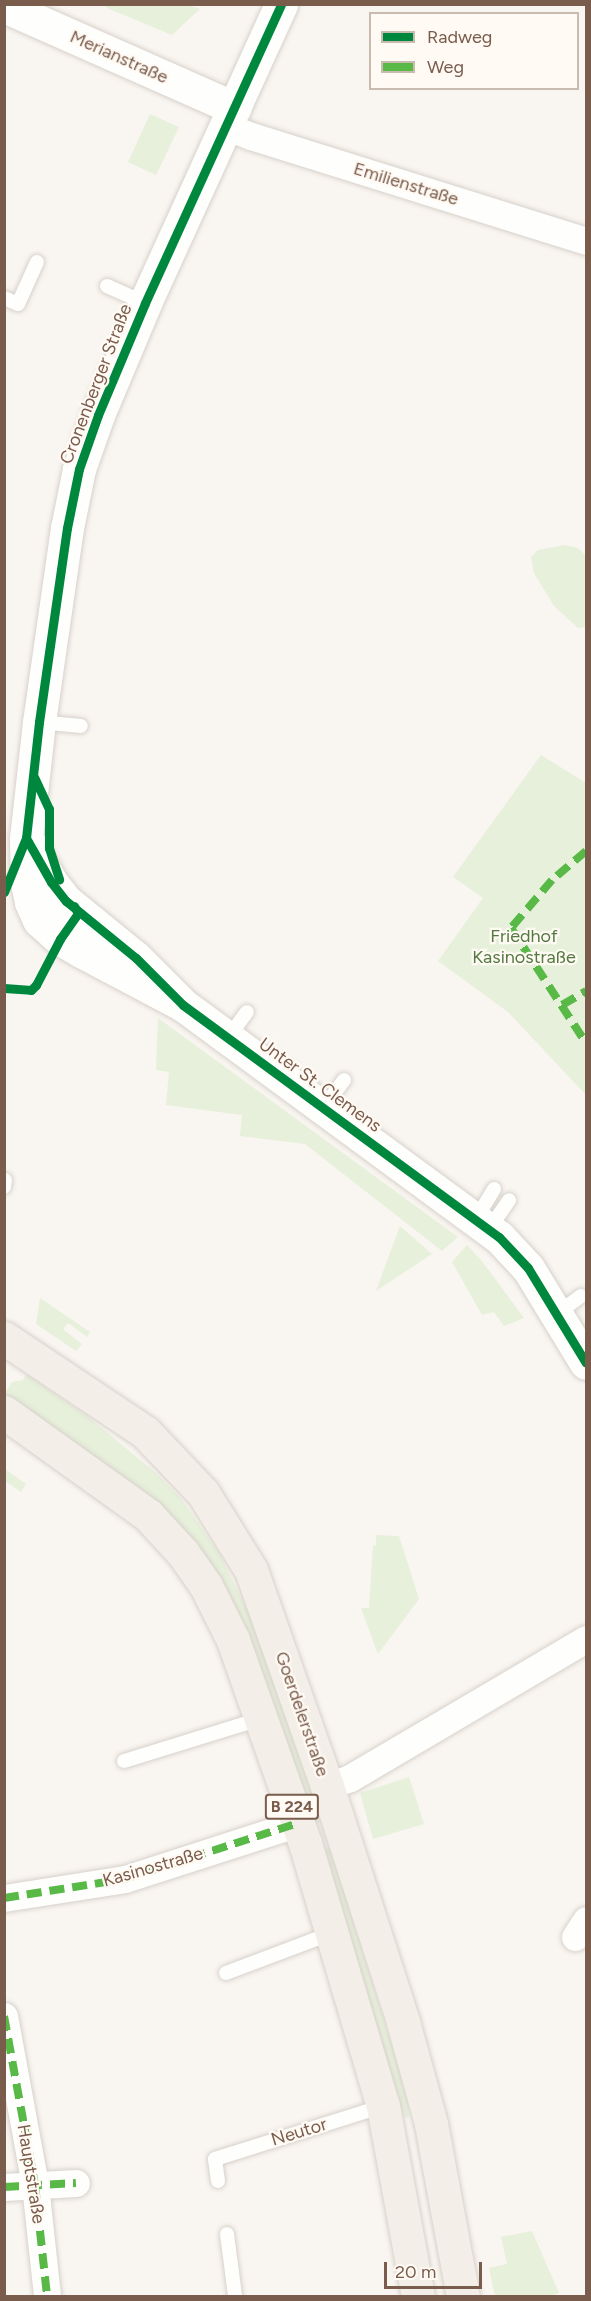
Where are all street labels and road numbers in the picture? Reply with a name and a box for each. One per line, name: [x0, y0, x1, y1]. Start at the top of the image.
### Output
street label: Merianstraße: [67, 26, 171, 88]
street label: Emilienstraße: [351, 158, 461, 210]
street label: Cronenberger Straße: [55, 301, 137, 467]
street label: Unter St. Clemens: [254, 1033, 386, 1137]
street label: Goerdelerstraße: [271, 1649, 333, 1779]
road number: B 224: [264, 1794, 320, 1820]
street label: Kasinostraße: [100, 1842, 206, 1892]
street label: Neutor: [269, 2113, 329, 2151]
street label: Hauptstraße: [12, 2123, 50, 2225]

